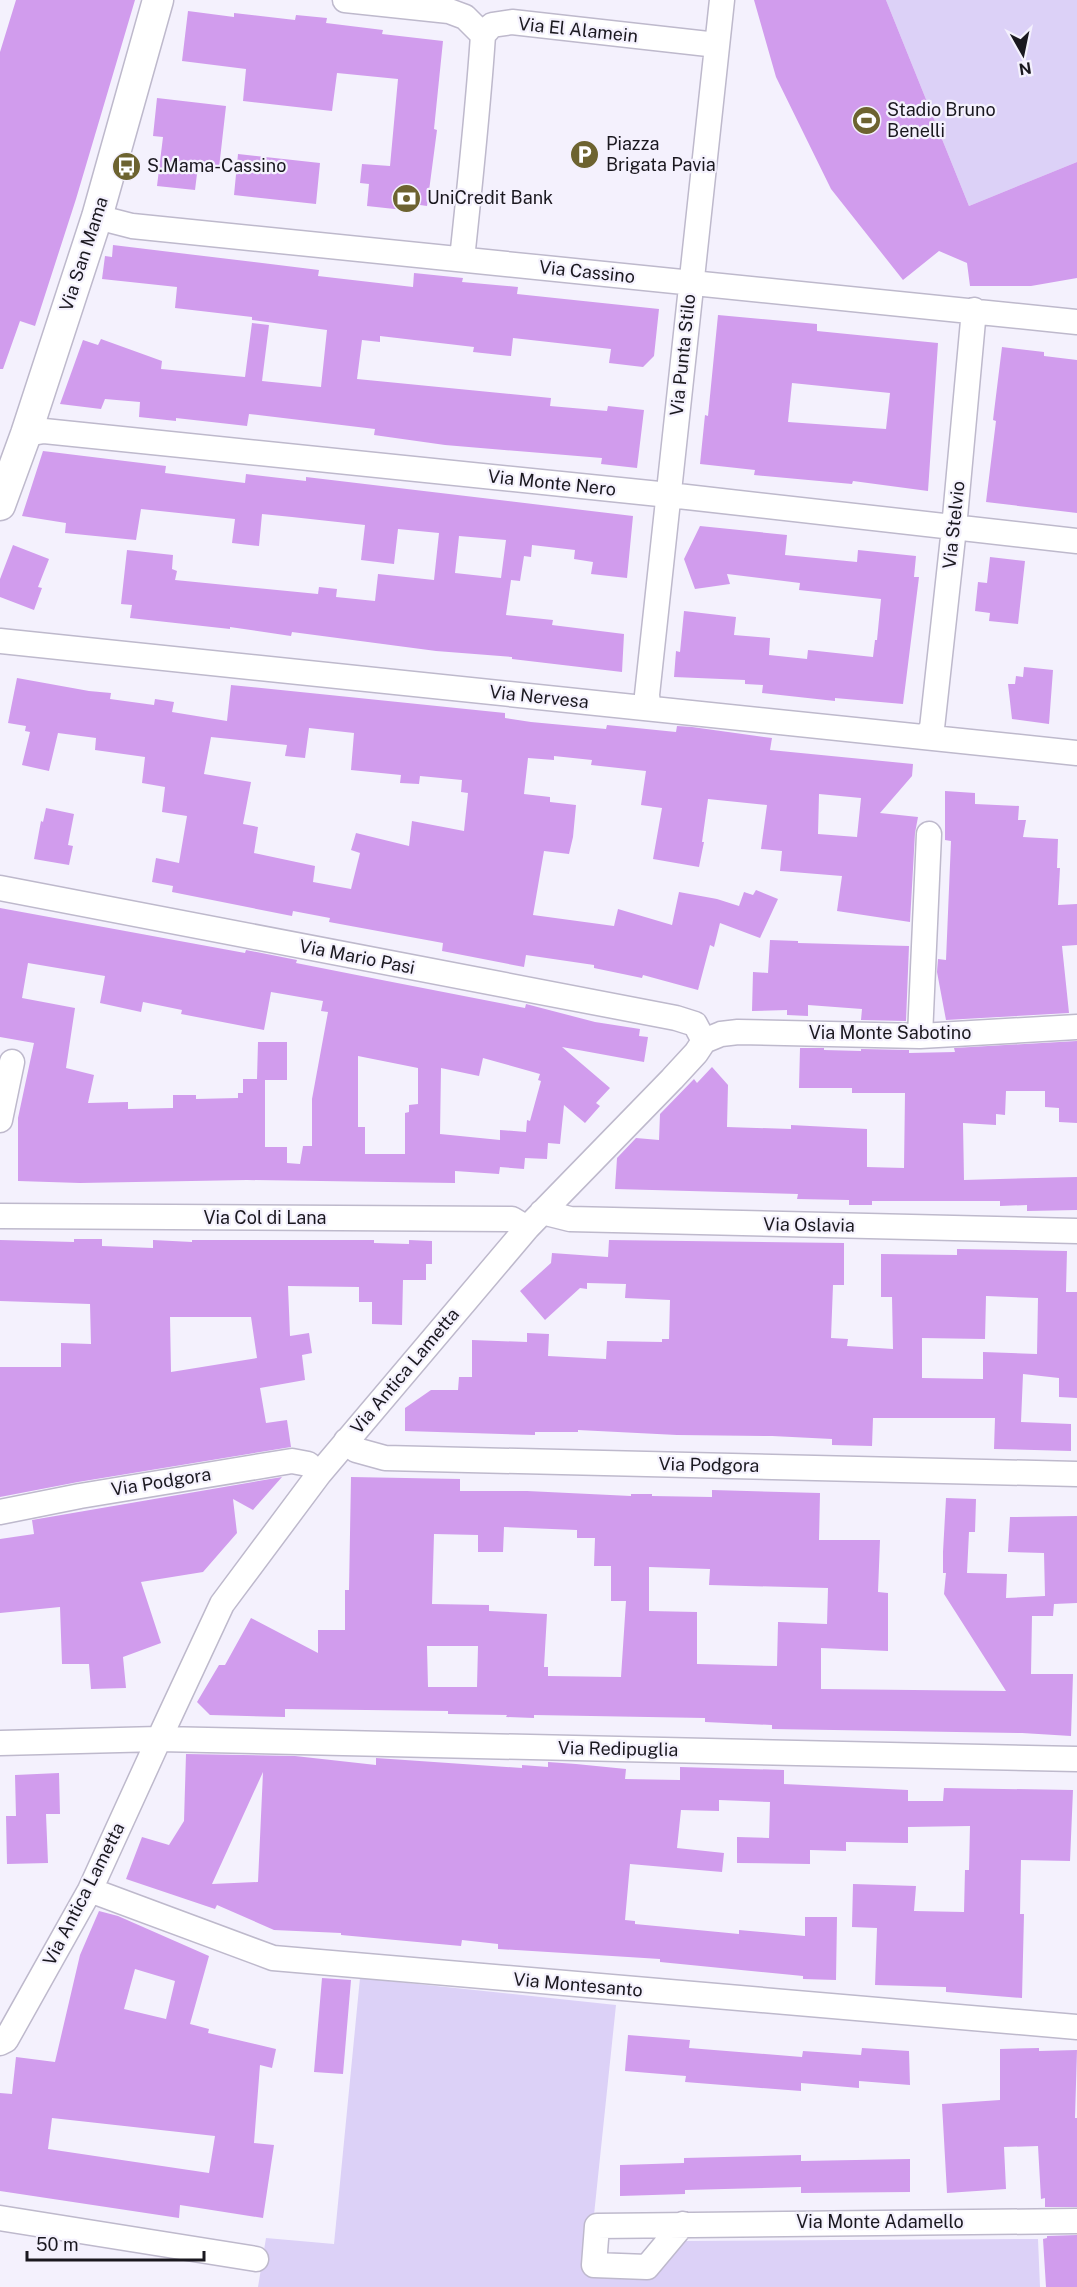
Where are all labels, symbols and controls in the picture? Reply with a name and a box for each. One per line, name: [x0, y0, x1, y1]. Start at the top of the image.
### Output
street label: Via El Alamein: [517, 13, 639, 46]
north arrow: [993, 24, 1053, 84]
text: N: [1018, 58, 1033, 79]
place label: Stadio Bruno Benelli: [887, 99, 996, 141]
sports icon: Stadio Bruno Benelli: [850, 104, 882, 136]
place label: Piazza Brigata Pavia: [606, 133, 716, 175]
parking icon: Piazza Brigata Pavia: [569, 138, 601, 170]
bus stop icon: S.Mama-Cassino: [110, 150, 142, 182]
place label: S.Mama-Cassino: [147, 155, 286, 176]
bank icon: UniCredit Bank: [390, 182, 422, 214]
place label: UniCredit Bank: [427, 187, 553, 208]
street label: Via San Mama: [55, 194, 112, 314]
street label: Via Cassino: [538, 256, 636, 287]
street label: Via Punta Stilo: [666, 293, 699, 417]
street label: Via Monte Nero: [487, 465, 617, 500]
street label: Via Stelvio: [938, 480, 969, 570]
street label: Via Nervesa: [488, 681, 590, 712]
street label: Via Mario Pasi: [297, 935, 417, 978]
street label: Via Monte Sabotino: [809, 1022, 971, 1043]
street label: Via Col di Lana: [203, 1207, 327, 1228]
street label: Via Oslavia: [763, 1213, 855, 1236]
street label: Via Antica Lametta: [346, 1304, 463, 1438]
street label: Via Podgora: [658, 1453, 760, 1476]
street label: Via Podgora: [109, 1463, 212, 1500]
street label: Via Redipuglia: [558, 1737, 678, 1760]
street label: Via Antica Lametta: [38, 1819, 129, 1969]
street label: Via Montesanto: [512, 1968, 644, 2001]
street label: Via Monte Adamello: [796, 2211, 964, 2232]
scale bar: [27, 2224, 204, 2262]
text: 50 m: [36, 2234, 79, 2255]

